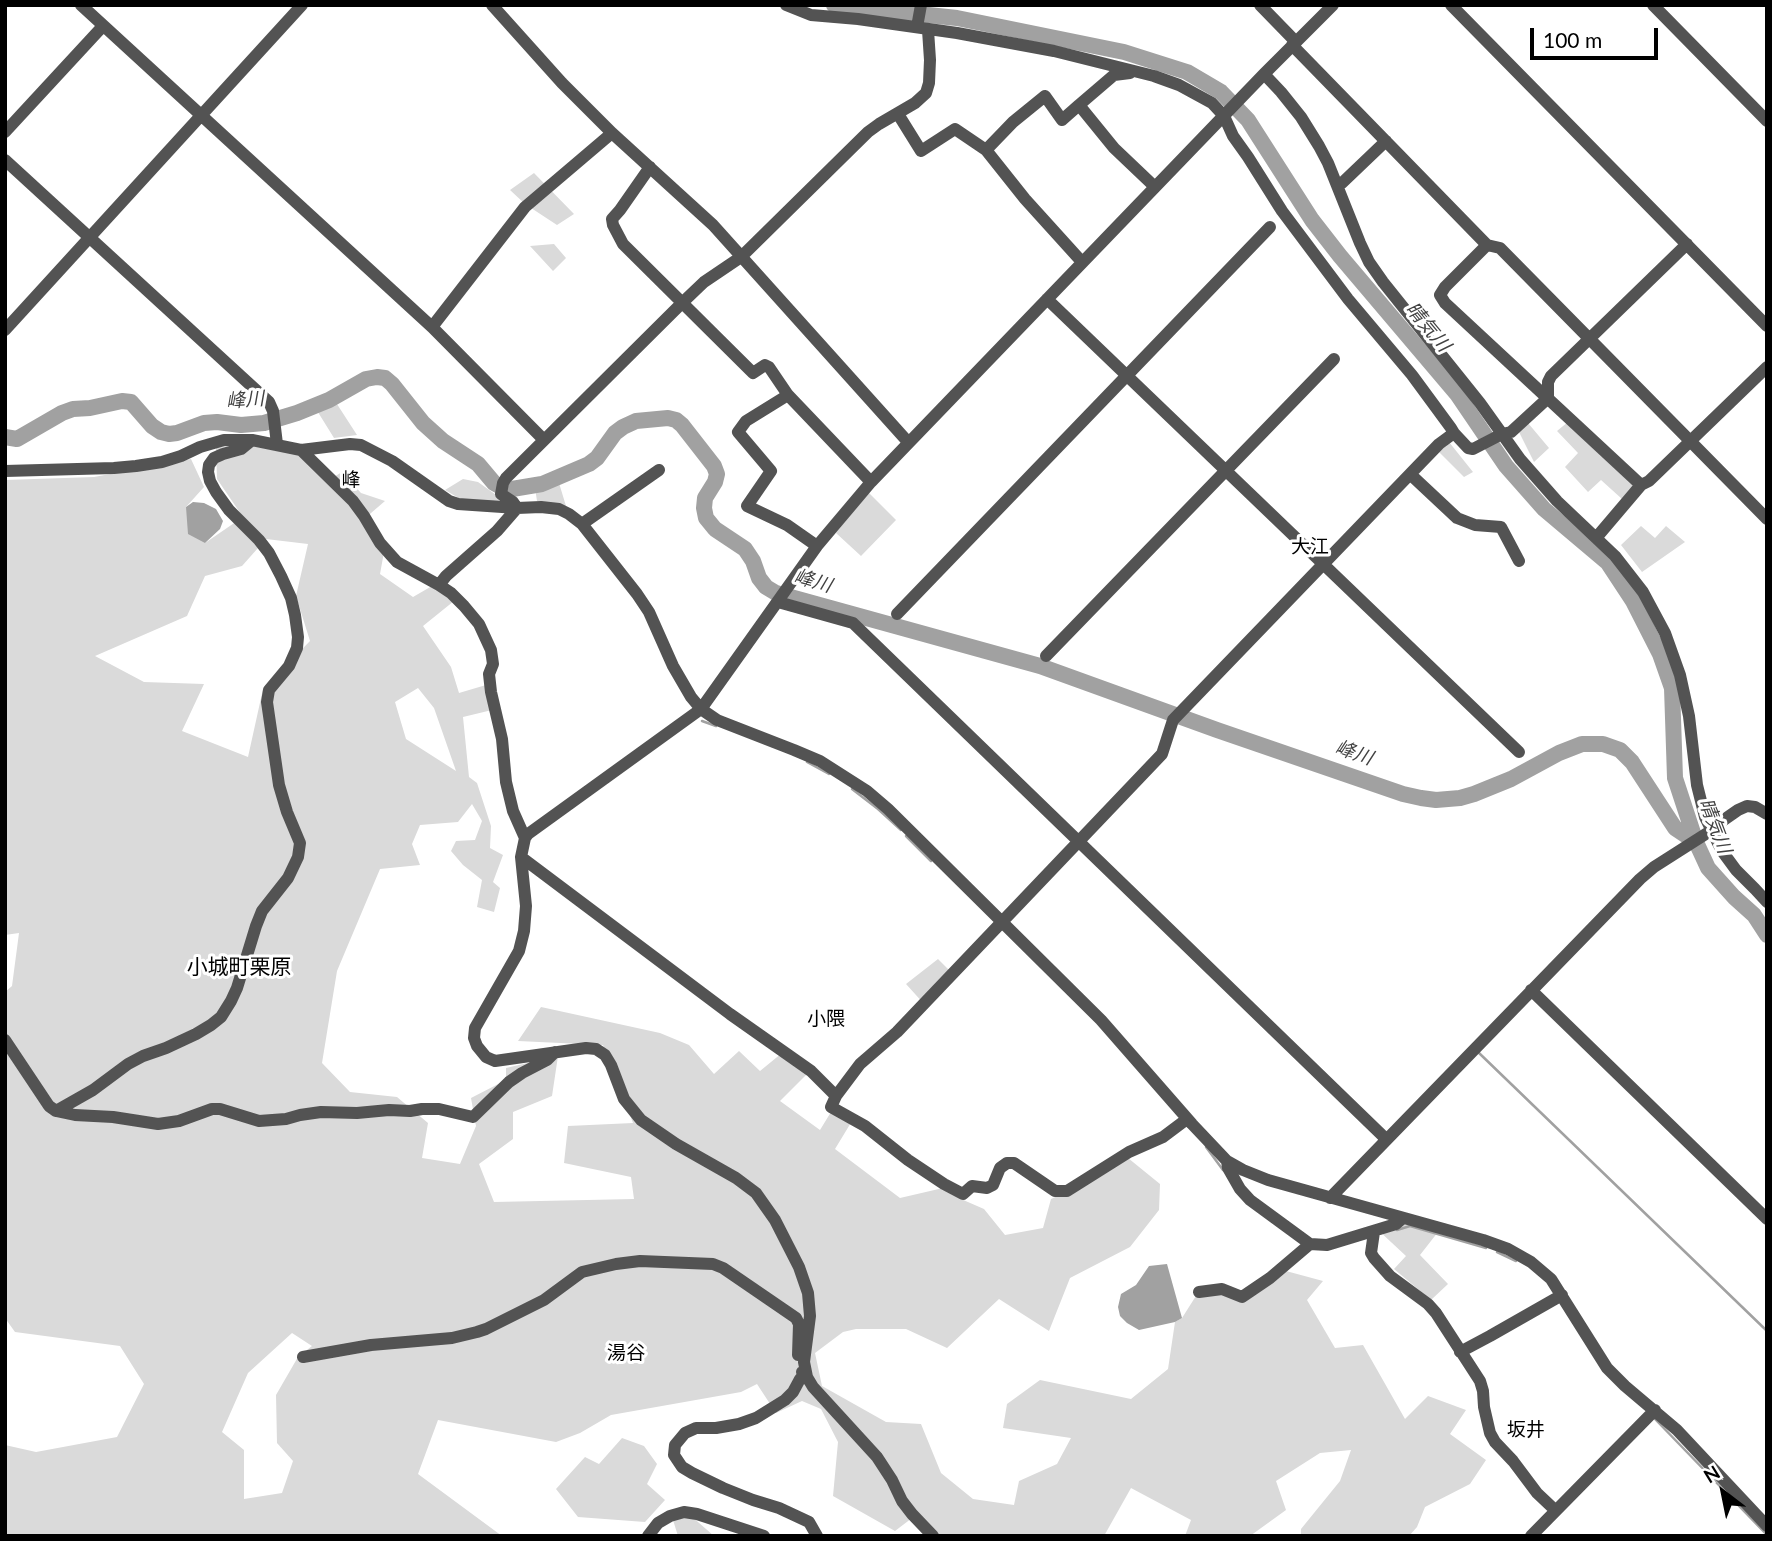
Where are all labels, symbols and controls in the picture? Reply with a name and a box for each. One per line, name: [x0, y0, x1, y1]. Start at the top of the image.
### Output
scale bar: [1534, 14, 1662, 58]
text: 100 m: [1543, 27, 1602, 52]
water label: 晴気川: [1401, 298, 1455, 356]
water label: 峰川: [225, 387, 265, 413]
district label: 峰: [342, 469, 360, 491]
district label: 大江: [1291, 536, 1329, 558]
water label: 峰川: [792, 565, 834, 597]
water label: 峰川: [1332, 736, 1376, 770]
water label: 晴気川: [1694, 795, 1736, 857]
district label: 小城町栗原: [187, 954, 291, 980]
district label: 小隈: [807, 1008, 845, 1030]
district label: 湯谷: [607, 1342, 645, 1364]
district label: 坂井: [1507, 1419, 1545, 1441]
north arrow: [1688, 1457, 1758, 1527]
text: N: [1699, 1460, 1724, 1487]

